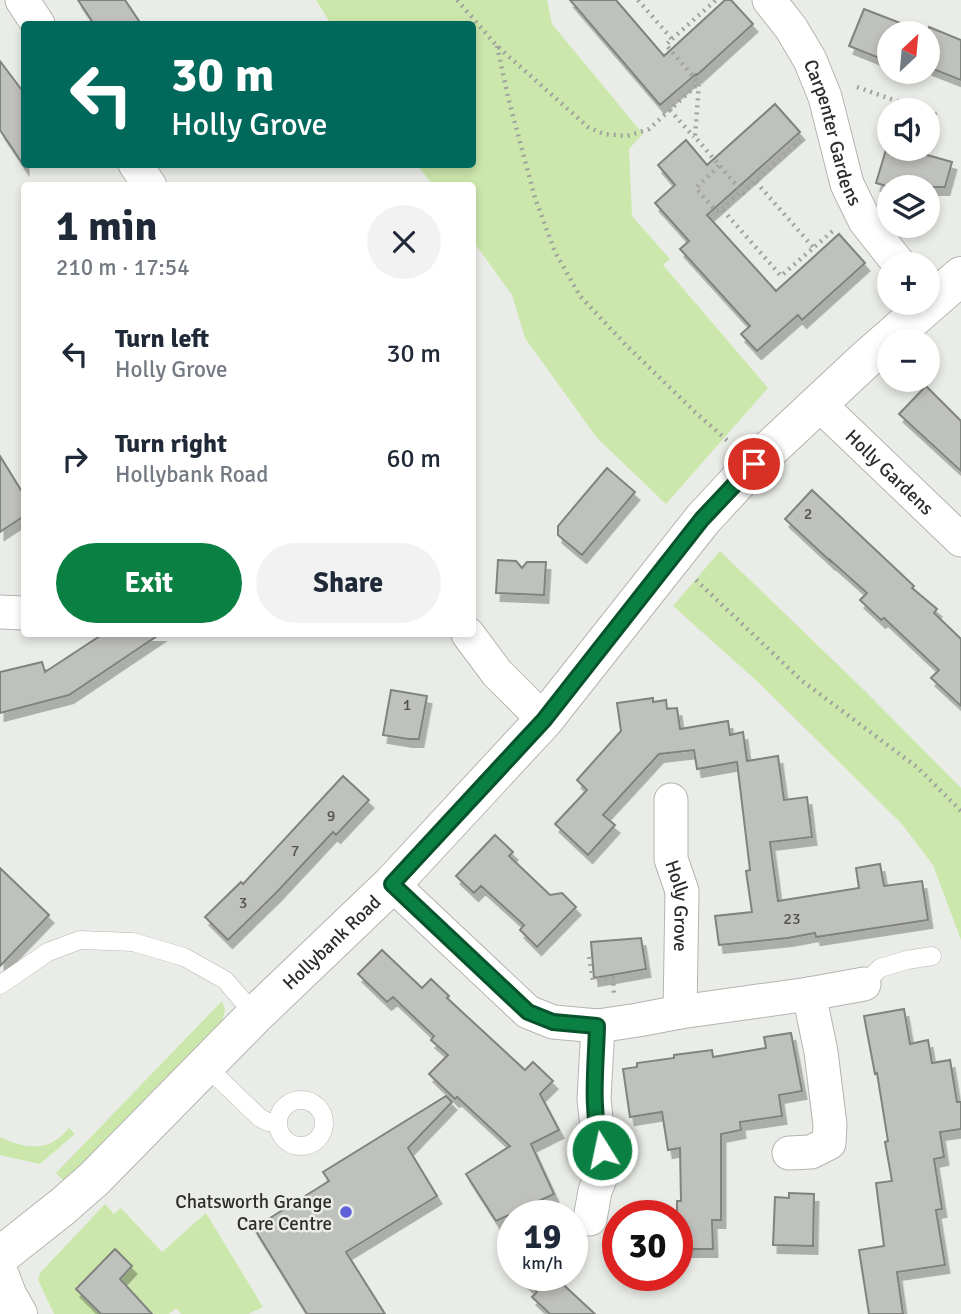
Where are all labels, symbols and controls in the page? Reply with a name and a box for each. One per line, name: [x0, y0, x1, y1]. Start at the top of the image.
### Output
north arrow: [877, 21, 940, 84]
map controls: [877, 21, 940, 392]
text: 30 m: [171, 45, 274, 105]
icon: left: [56, 49, 147, 140]
street label: Carpenter Gardens: [798, 56, 867, 210]
button: sound: [877, 98, 940, 161]
text: Holly Grove: [171, 105, 328, 144]
button: layers: [877, 175, 940, 238]
text: 1 min: [56, 201, 157, 252]
button: close: [367, 205, 441, 279]
button: +: [877, 252, 940, 315]
text: 210 m · 17:54: [56, 253, 190, 282]
text: Turn left: [115, 323, 209, 355]
button: −: [877, 329, 940, 392]
icon: left: [56, 335, 94, 373]
text: 30 m: [386, 338, 441, 370]
text: Holly Grove: [115, 355, 228, 384]
street label: Holly Gardens: [840, 425, 938, 520]
text: Turn right: [115, 428, 227, 460]
pin: [724, 434, 784, 494]
icon: right: [56, 440, 94, 478]
text: 60 m: [386, 443, 441, 475]
icon: arrive: [735, 445, 773, 483]
text: Hollybank Road: [115, 460, 268, 489]
house number: 2: [804, 504, 812, 524]
button: Exit: [56, 543, 242, 623]
button: Share: [256, 543, 441, 623]
house number: 1: [403, 695, 411, 715]
house number: 9: [327, 806, 335, 826]
house number: 7: [291, 841, 299, 861]
street label: Holly Grove: [659, 857, 693, 952]
street label: Hollybank Road: [278, 890, 386, 995]
house number: 3: [239, 893, 247, 913]
house number: 23: [783, 909, 801, 929]
position arrow: [565, 1113, 639, 1187]
place label: Chatsworth Grange Care Centre: [175, 1190, 332, 1236]
speed limit sign: 30: [602, 1200, 693, 1291]
marker: Chatsworth Grange Care Centre: [338, 1204, 354, 1220]
text: 19: [524, 1215, 561, 1258]
text: km/h: [522, 1252, 563, 1274]

